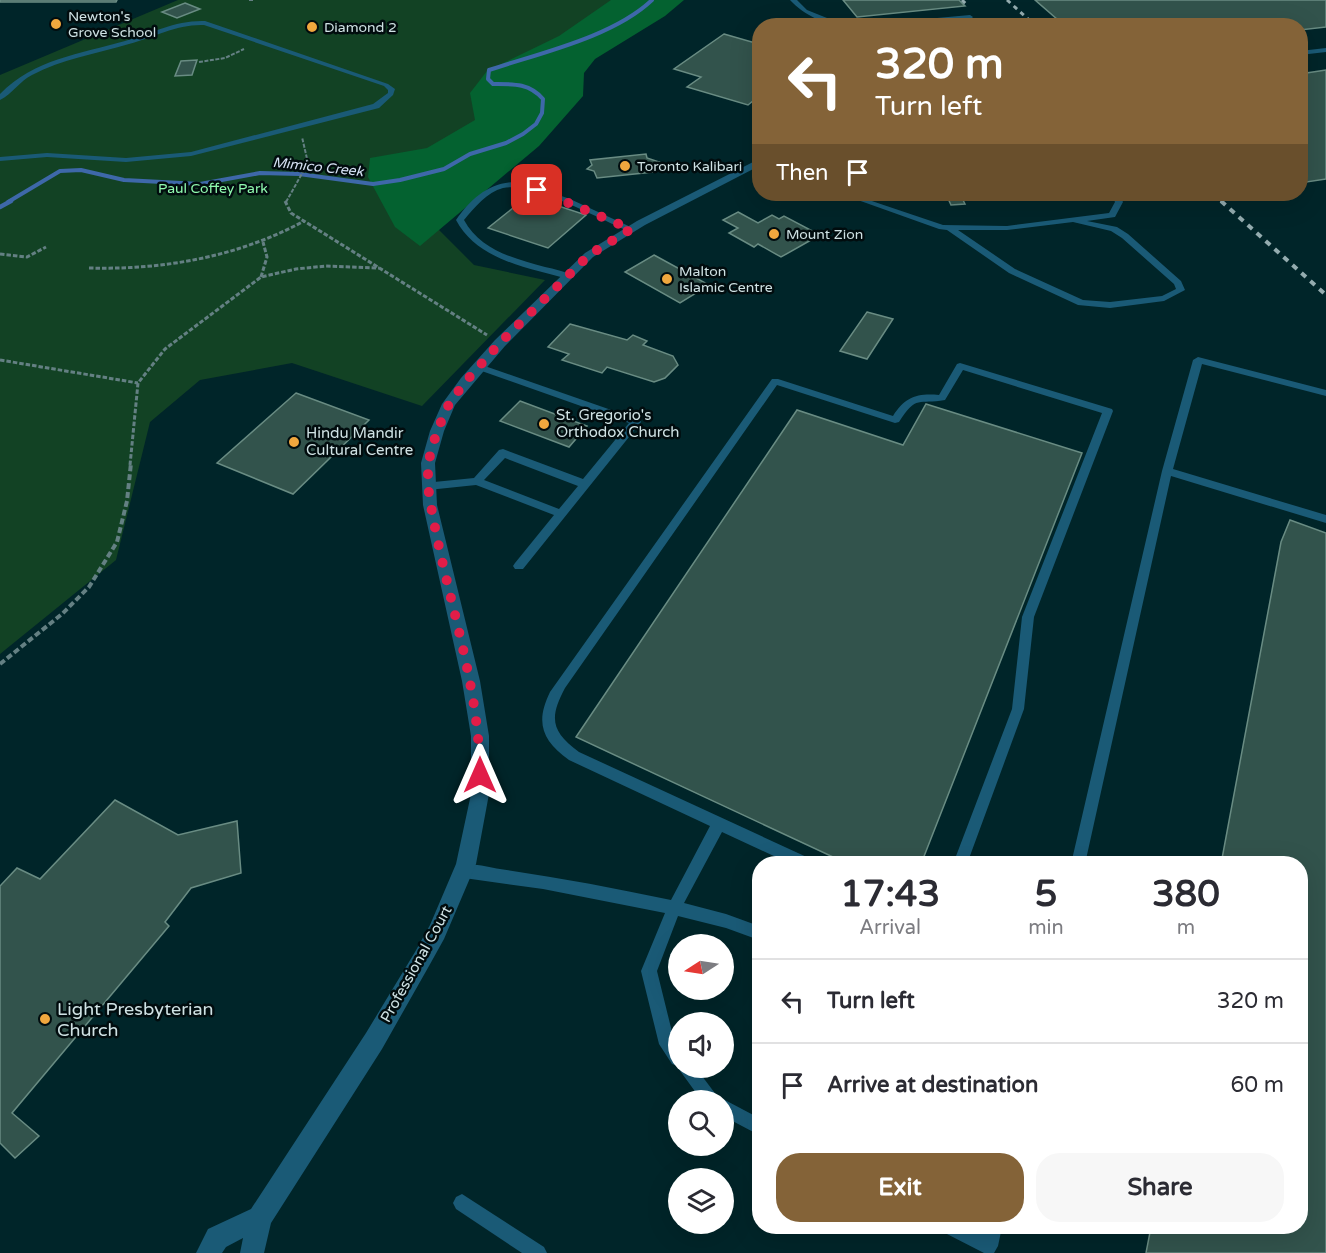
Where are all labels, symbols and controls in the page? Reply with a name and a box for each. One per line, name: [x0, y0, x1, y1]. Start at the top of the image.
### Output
place label: Newton's Grove School: [68, 8, 156, 41]
marker: Newton's Grove School: [49, 17, 63, 31]
place label: Diamond 2: [324, 19, 397, 36]
marker: Diamond 2: [305, 20, 319, 34]
text: 320 m: [875, 39, 1004, 90]
icon: left: [776, 42, 854, 120]
text: Turn left: [875, 90, 982, 123]
water label: Mimico Creek: [272, 154, 366, 180]
icon: arrive: [841, 156, 874, 189]
place label: Toronto Kalibari: [637, 158, 742, 175]
marker: Toronto Kalibari: [618, 159, 632, 173]
text: Then: [776, 160, 829, 186]
pin: [511, 164, 562, 215]
icon: arrive: [520, 173, 553, 206]
park label: Paul Coffey Park: [158, 180, 268, 197]
place label: Mount Zion: [786, 226, 863, 243]
marker: Mount Zion: [767, 227, 781, 241]
place label: Malton Islamic Centre: [679, 263, 773, 296]
marker: Malton Islamic Centre: [660, 272, 674, 286]
place label: St. Gregorio's Orthodox Church: [556, 406, 679, 441]
marker: St. Gregorio's Orthodox Church: [537, 417, 551, 431]
place label: Hindu Mandir Cultural Centre: [306, 424, 413, 459]
marker: Hindu Mandir Cultural Centre: [287, 435, 301, 449]
position arrow: [448, 743, 512, 807]
text: 17:43: [840, 873, 940, 916]
text: 5: [1035, 873, 1057, 916]
text: 380: [1152, 873, 1220, 916]
street label: Professional Court: [376, 902, 456, 1026]
text: Arrival: [859, 916, 921, 940]
text: min: [1028, 916, 1064, 940]
text: m: [1177, 916, 1195, 940]
north arrow: [668, 934, 734, 1000]
map controls: [668, 934, 734, 1234]
icon: left: [776, 985, 809, 1018]
text: Turn left: [827, 988, 915, 1014]
text: 320 m: [1217, 988, 1284, 1014]
place label: Light Presbyterian Church: [57, 998, 214, 1041]
marker: Light Presbyterian Church: [38, 1012, 52, 1026]
button: sound: [668, 1012, 734, 1078]
icon: arrive: [776, 1069, 809, 1102]
text: Arrive at destination: [827, 1072, 1038, 1098]
text: 60 m: [1230, 1072, 1284, 1098]
button: search: [668, 1090, 734, 1156]
button: Exit: [776, 1153, 1024, 1222]
button: Share: [1036, 1153, 1284, 1222]
button: layers: [668, 1168, 734, 1234]

